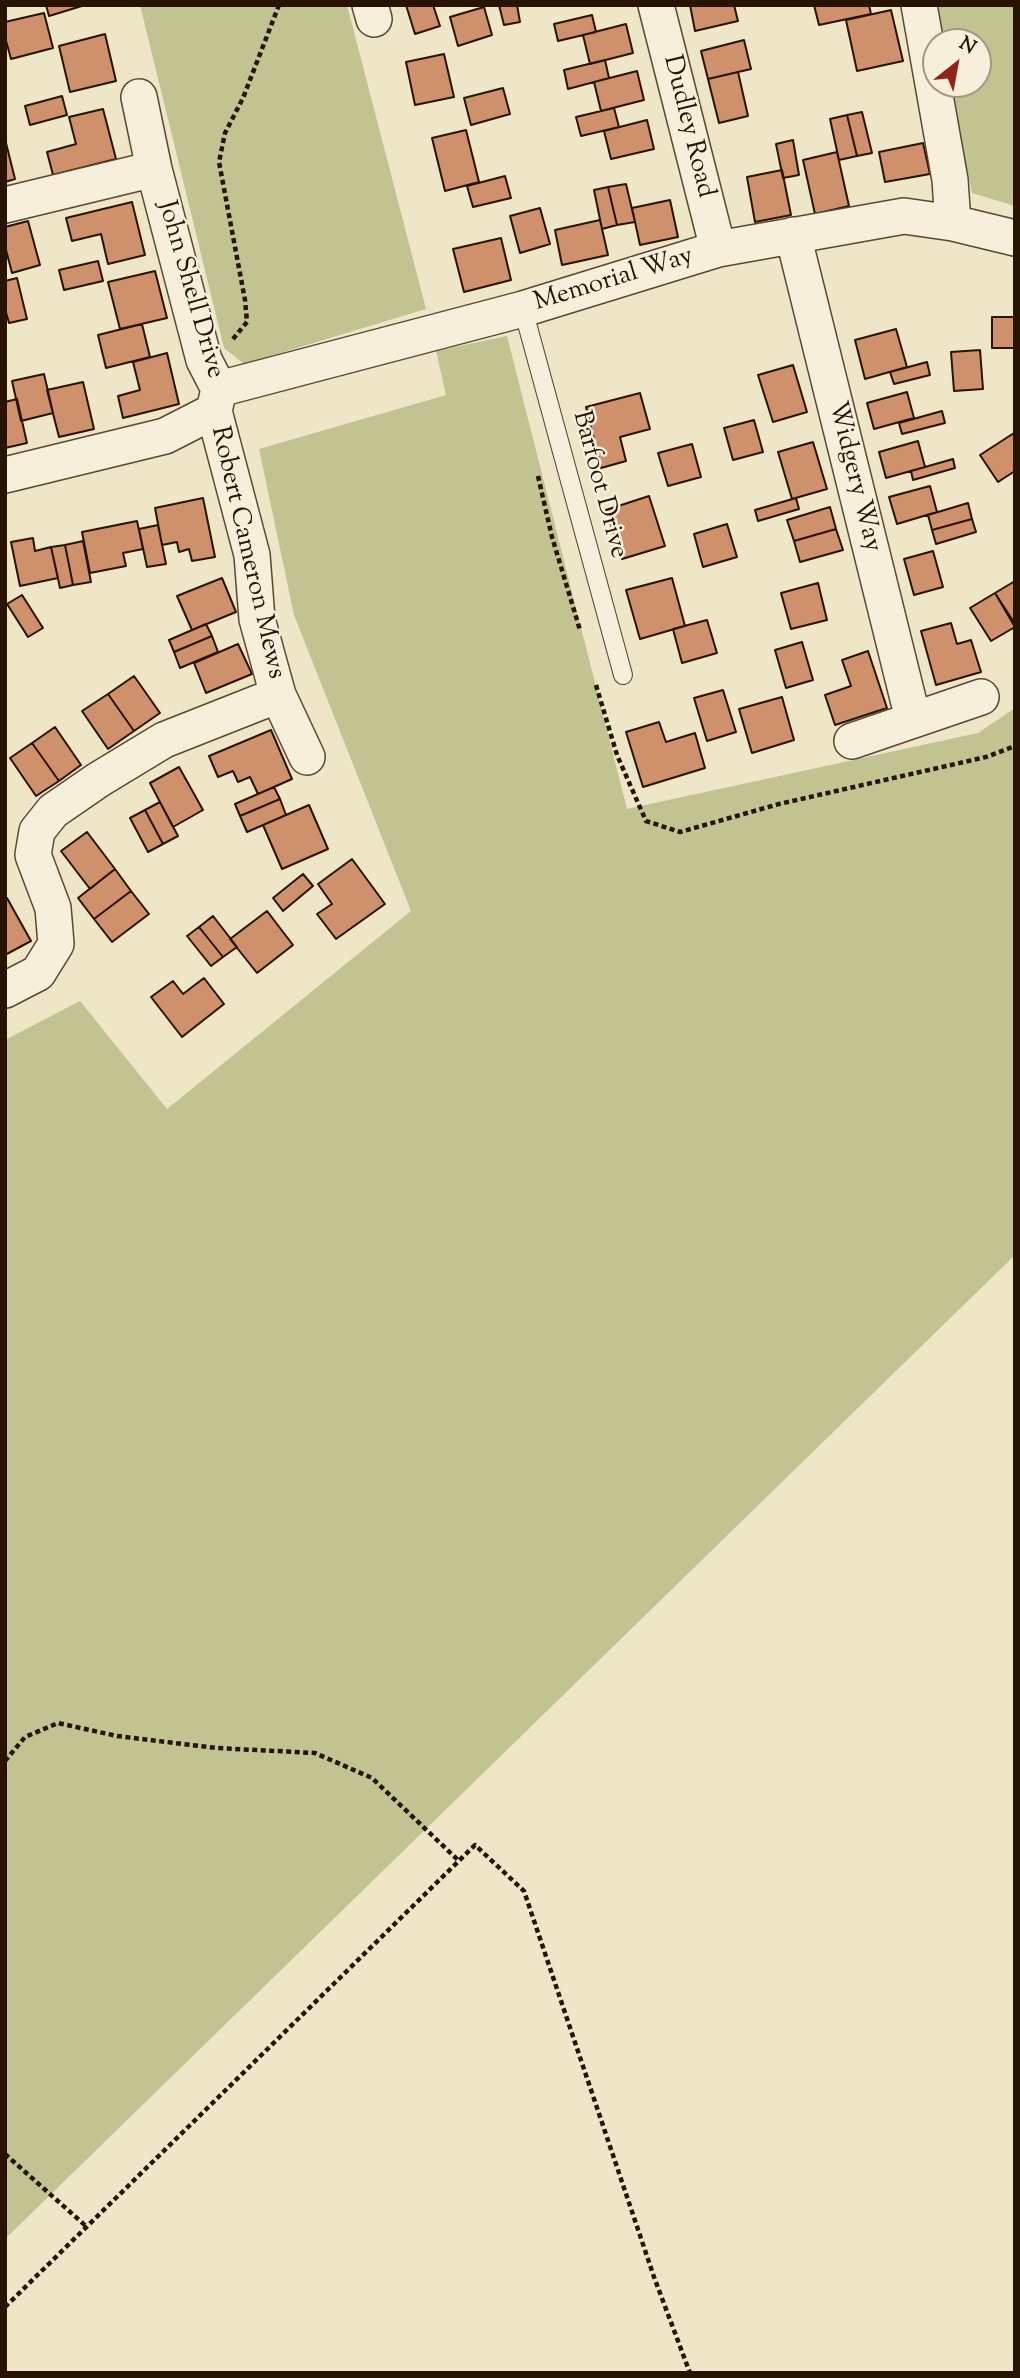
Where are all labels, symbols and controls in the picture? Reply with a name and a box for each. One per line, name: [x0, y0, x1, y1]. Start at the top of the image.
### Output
north arrow: [922, 28, 992, 98]
text: N: [954, 31, 980, 62]
street label: Dudley Road: [654, 52, 720, 202]
street label: John Shell Drive: [149, 198, 229, 382]
street label: Memorial Way: [531, 242, 697, 320]
street label: Widgery Way: [819, 399, 887, 555]
street label: Barfoot Drive: [563, 408, 633, 562]
street label: Robert Cameron Mews: [202, 424, 290, 682]

